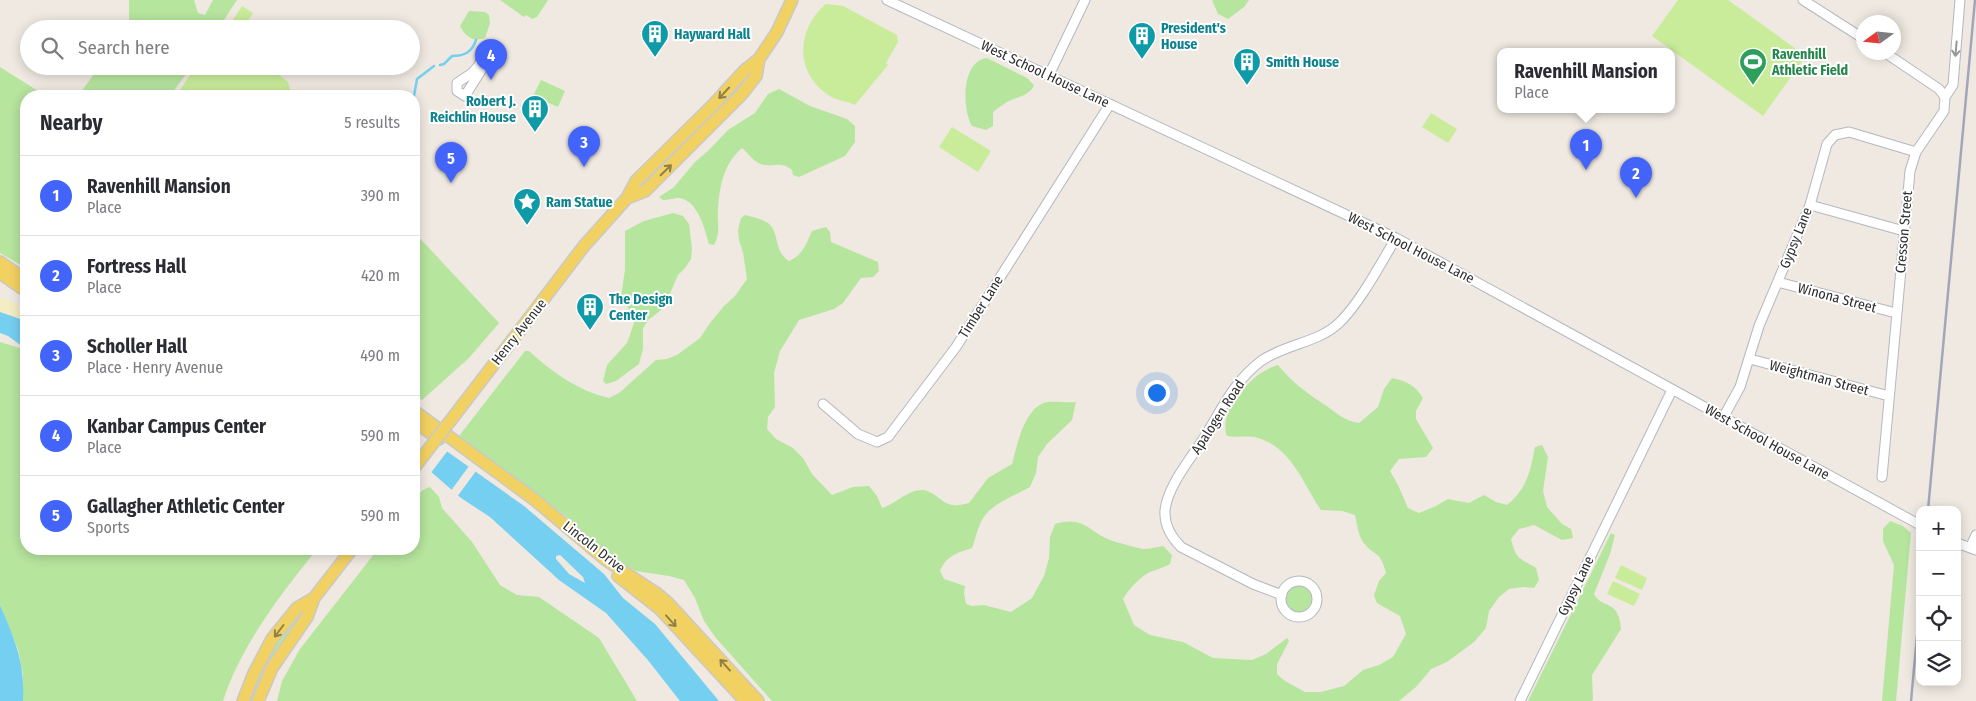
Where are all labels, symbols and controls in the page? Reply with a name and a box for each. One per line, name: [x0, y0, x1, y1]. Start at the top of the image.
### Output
north arrow: [1856, 15, 1901, 60]
building icon: Hayward Hall: [640, 19, 670, 58]
search box: [20, 20, 420, 75]
place label: President's House: [1161, 20, 1226, 53]
building icon: President's House: [1127, 21, 1157, 60]
place label: Hayward Hall: [674, 26, 751, 43]
icon: search: [38, 34, 66, 62]
text: Search here: [78, 36, 170, 59]
street label: West School House Lane: [978, 37, 1112, 111]
pin: 4: [475, 39, 507, 80]
one-way arrow: [1951, 40, 1961, 56]
place label: Ravenhill Athletic Field: [1771, 46, 1848, 79]
building icon: Smith House: [1232, 47, 1262, 86]
sports icon: Ravenhill Athletic Field: [1738, 47, 1768, 86]
popup: [1497, 48, 1675, 113]
place label: Smith House: [1266, 54, 1339, 71]
text: Ravenhill Mansion: [1514, 60, 1658, 83]
text: Place: [1514, 83, 1549, 102]
one-way arrow: [719, 86, 731, 99]
place label: Robert J. Reichlin House: [430, 93, 516, 126]
building icon: Robert J. Reichlin House: [520, 94, 550, 133]
text: Nearby: [40, 110, 102, 136]
text: 5 results: [344, 113, 400, 132]
pin: 3: [568, 126, 600, 167]
pin: 1: [1570, 129, 1602, 170]
pin: 5: [435, 142, 467, 183]
pin: 2: [1620, 157, 1652, 198]
one-way arrow: [660, 164, 672, 176]
text: Ravenhill Mansion: [87, 175, 231, 198]
text: 1: [53, 186, 59, 205]
text: 390 m: [361, 186, 400, 205]
place icon: Ram Statue: [512, 187, 542, 226]
street label: Cresson Street: [1892, 190, 1916, 274]
place label: Ram Statue: [546, 194, 613, 211]
text: Place: [87, 198, 122, 217]
street label: Gypsy Lane: [1776, 205, 1816, 271]
street label: West School House Lane: [1345, 209, 1477, 287]
text: Fortress Hall: [87, 255, 186, 278]
text: 2: [52, 266, 60, 285]
text: 420 m: [361, 266, 400, 285]
street label: Timber Lane: [955, 273, 1007, 341]
text: Place: [87, 278, 122, 297]
street label: Winona Street: [1796, 279, 1879, 317]
place label: The Design Center: [609, 291, 673, 324]
building icon: The Design Center: [575, 292, 605, 331]
street label: Henry Avenue: [488, 295, 550, 368]
text: Scholler Hall: [87, 335, 187, 358]
text: 3: [52, 346, 60, 365]
text: 490 m: [360, 346, 400, 365]
street label: Weightman Street: [1768, 357, 1871, 400]
text: Place · Henry Avenue: [87, 358, 223, 377]
street label: Apalogen Road: [1188, 377, 1248, 457]
your location: [1144, 380, 1170, 406]
street label: West School House Lane: [1702, 401, 1832, 483]
text: Kanbar Campus Center: [87, 415, 266, 438]
text: 4: [52, 426, 60, 445]
text: 590 m: [361, 426, 400, 445]
text: Place: [87, 438, 122, 457]
text: Gallagher Athletic Center: [87, 495, 285, 518]
text: 5: [52, 506, 60, 525]
text: 590 m: [361, 506, 400, 525]
map controls: [1916, 506, 1961, 686]
button: +: [1916, 506, 1961, 551]
street label: Lincoln Drive: [560, 517, 629, 577]
text: Sports: [87, 518, 130, 537]
button: −: [1916, 551, 1961, 596]
street label: Gypsy Lane: [1554, 553, 1598, 619]
button: locate: [1916, 596, 1961, 641]
one-way arrow: [665, 614, 677, 627]
one-way arrow: [273, 624, 284, 637]
button: layers: [1916, 641, 1961, 686]
one-way arrow: [719, 659, 731, 672]

